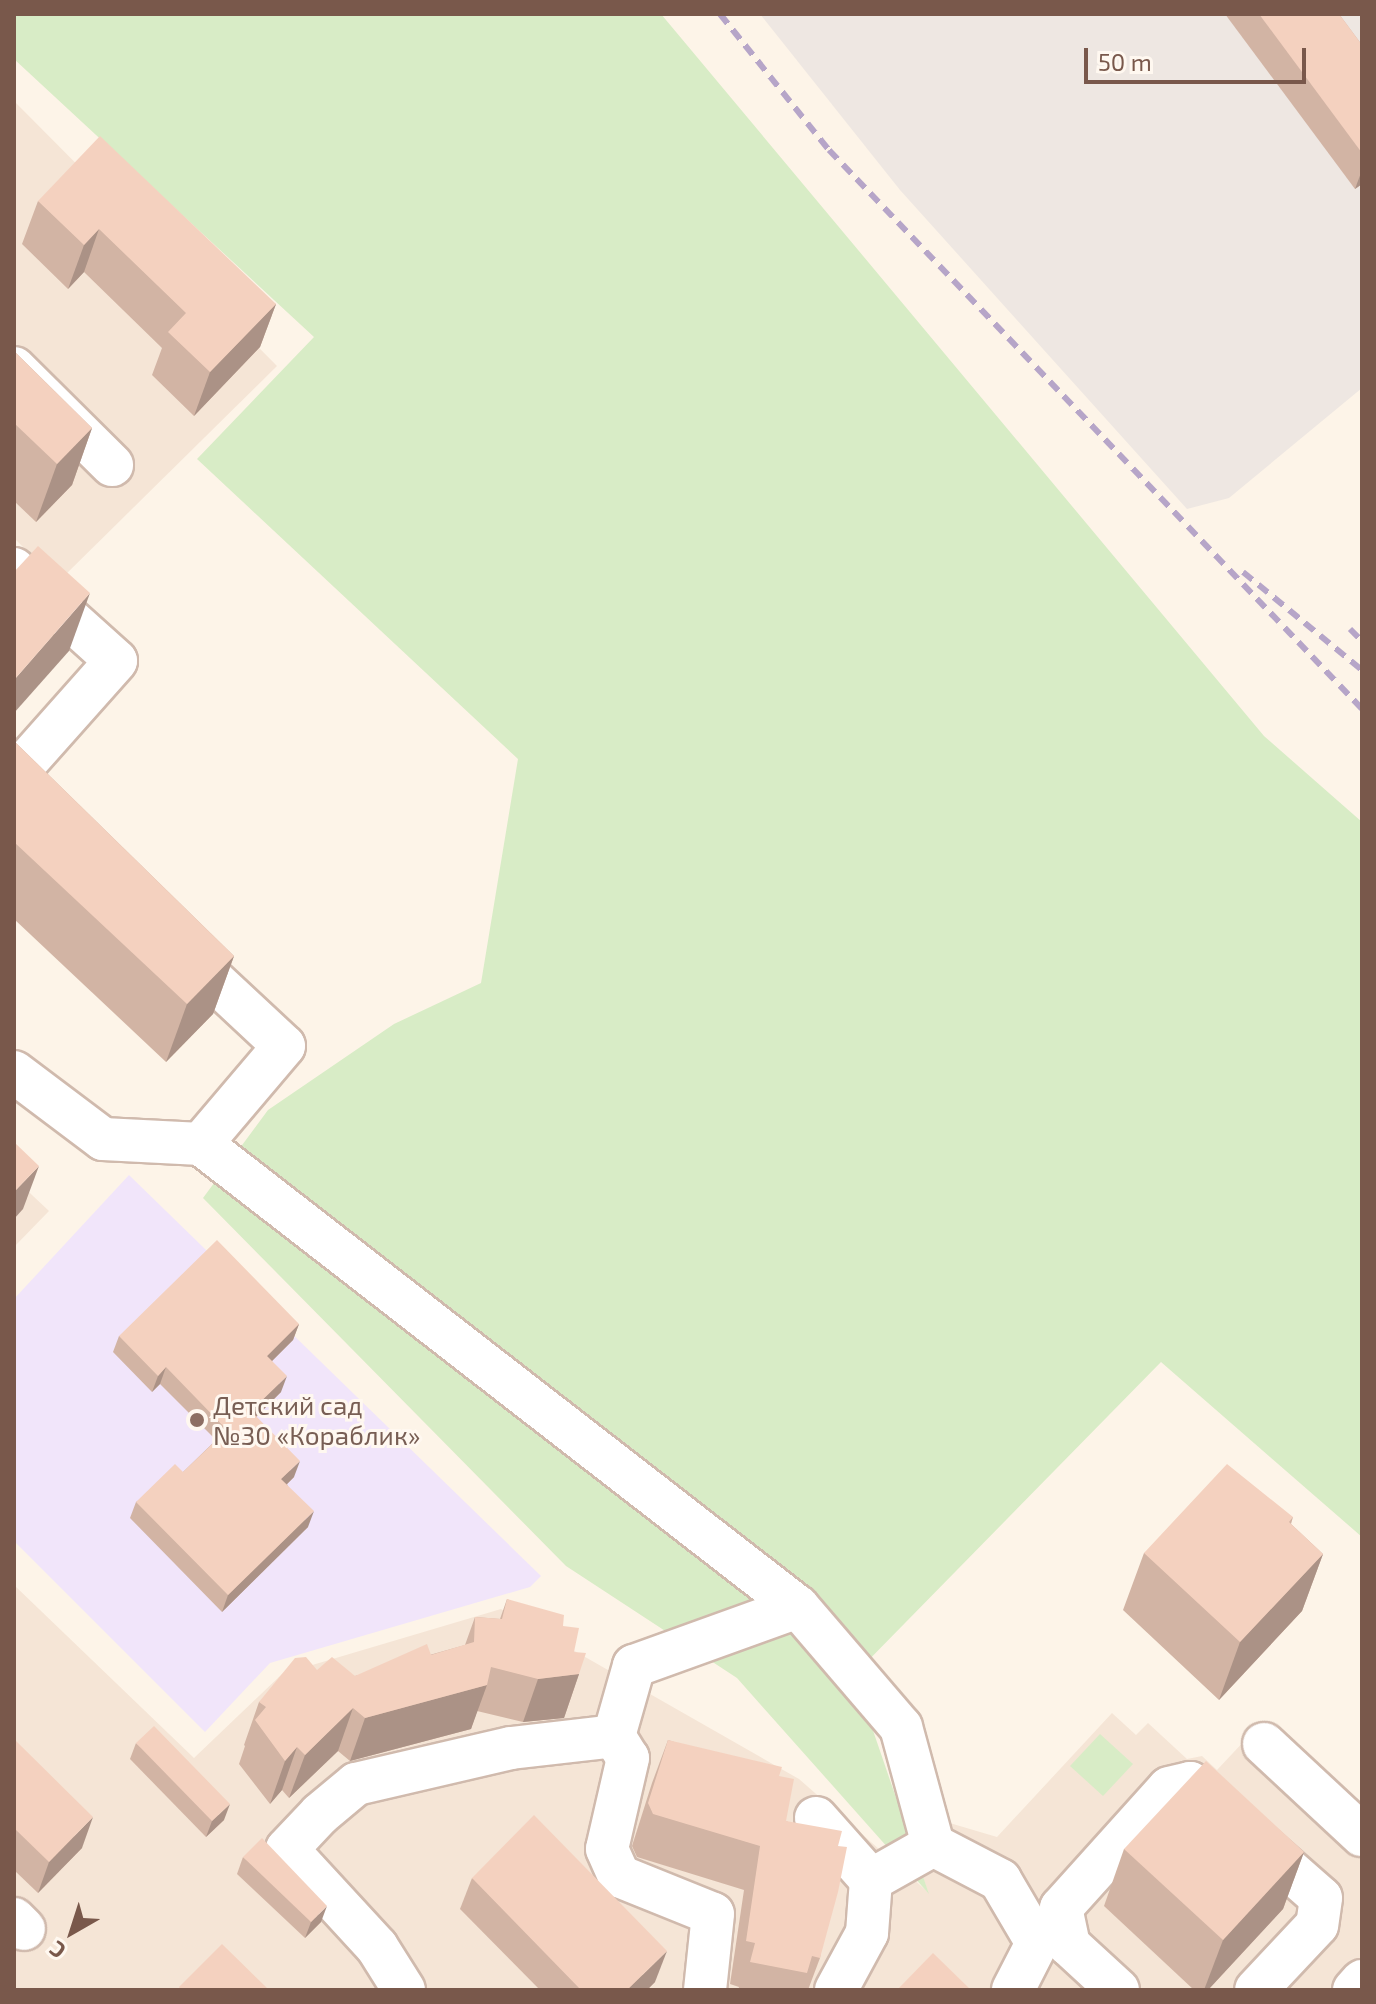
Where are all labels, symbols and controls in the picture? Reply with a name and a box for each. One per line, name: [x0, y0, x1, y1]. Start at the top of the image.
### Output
scale bar: [1088, 32, 1310, 82]
text: 50 m: [1098, 47, 1152, 76]
place label: Детский сад №30 «Кораблик»: [213, 1389, 420, 1450]
marker: Детский сад №30 «Кораблик»: [188, 1411, 206, 1429]
north arrow: [32, 1892, 112, 1972]
text: С: [44, 1936, 70, 1965]

